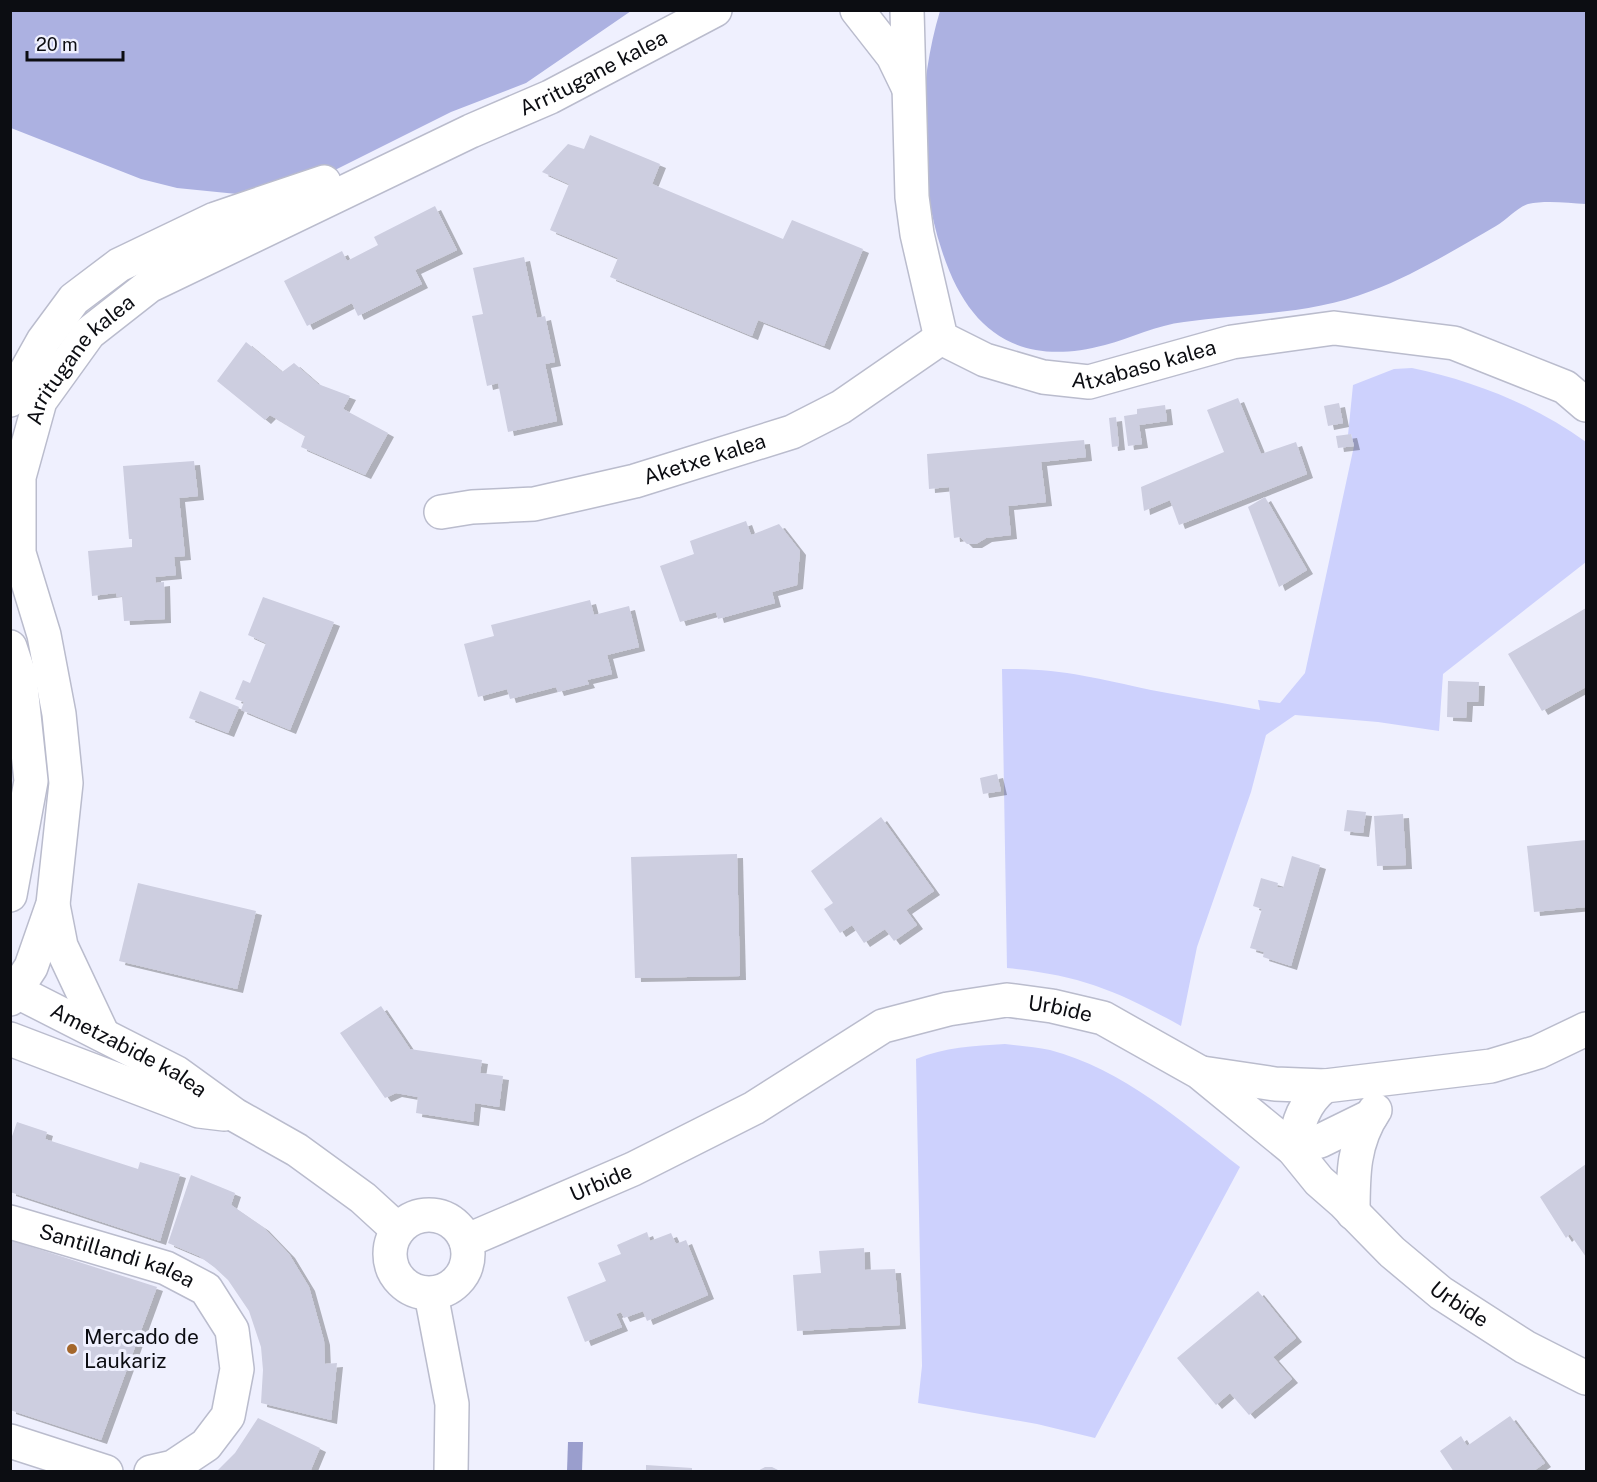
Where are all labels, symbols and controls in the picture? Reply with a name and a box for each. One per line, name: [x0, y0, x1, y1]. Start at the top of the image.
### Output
scale bar: [27, 24, 123, 62]
street label: Arritugane kalea: [516, 24, 671, 121]
text: 20 m: [36, 34, 78, 55]
street label: Arritugane kalea: [21, 289, 139, 428]
street label: Atxabaso kalea: [1070, 334, 1219, 395]
street label: Aketxe kalea: [640, 428, 769, 490]
street label: Urbide: [1027, 990, 1095, 1027]
street label: Ametzabide kalea: [46, 998, 212, 1102]
street label: Urbide: [566, 1158, 636, 1207]
street label: Santillandi kalea: [36, 1218, 199, 1293]
street label: Urbide: [1425, 1276, 1493, 1332]
place label: Mercado de Laukariz: [84, 1324, 199, 1373]
marker: Mercado de Laukariz: [65, 1342, 79, 1356]

